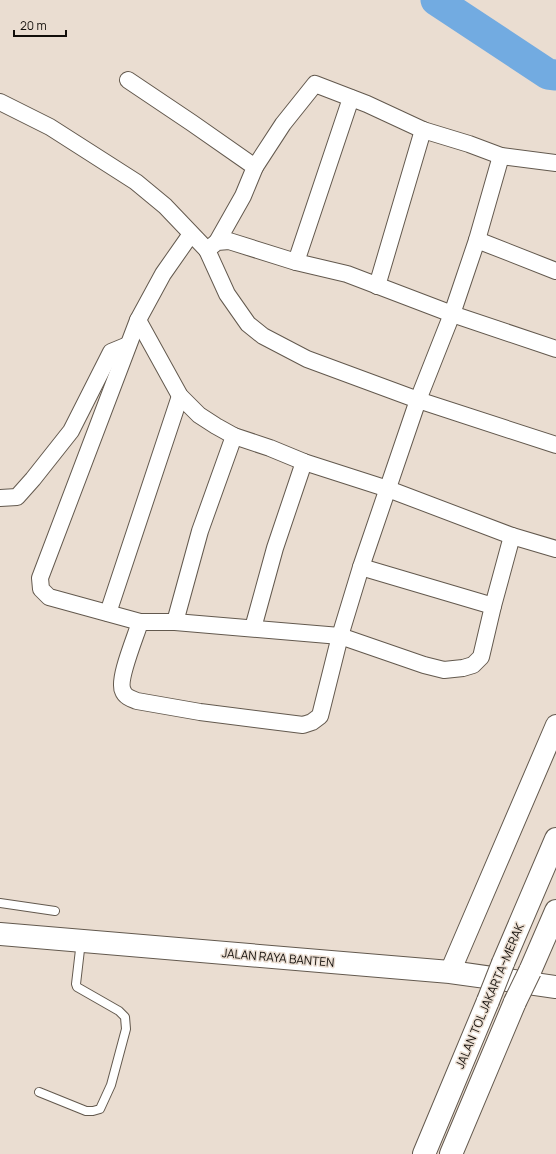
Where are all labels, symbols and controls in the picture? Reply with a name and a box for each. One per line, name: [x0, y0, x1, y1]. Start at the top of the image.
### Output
scale bar: [14, 12, 66, 38]
text: 20 m: [20, 17, 47, 34]
street label: JALAN TOL JAKARTA–MERAK: [451, 920, 528, 1071]
street label: JALAN RAYA BANTEN: [221, 944, 335, 971]

